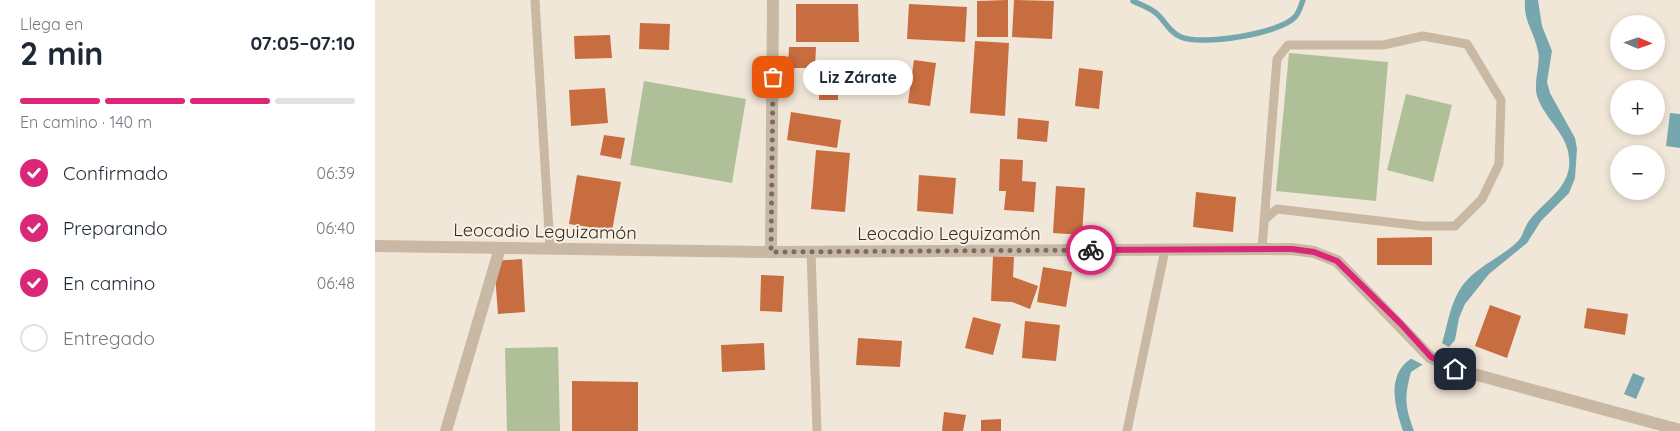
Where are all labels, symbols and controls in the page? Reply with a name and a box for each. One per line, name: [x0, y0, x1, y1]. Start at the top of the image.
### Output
text: Llega en: [20, 14, 83, 34]
north arrow: [1610, 15, 1665, 70]
map controls: [1610, 15, 1665, 200]
text: 07:05–07:10: [250, 31, 355, 55]
text: 2 min: [20, 33, 103, 73]
pin: [752, 56, 794, 98]
callout: Liz Zárate: [803, 60, 913, 94]
icon: bag: [759, 63, 787, 91]
text: Liz Zárate: [819, 67, 897, 87]
button: +: [1610, 80, 1665, 135]
text: En camino · 140 m: [20, 112, 152, 132]
button: −: [1610, 145, 1665, 200]
icon: check: [20, 159, 48, 187]
text: Confirmado: [63, 161, 168, 185]
text: 06:39: [317, 163, 355, 183]
icon: check: [20, 214, 48, 242]
text: Preparando: [63, 216, 168, 240]
text: 06:40: [316, 218, 355, 238]
street label: Leocadio Leguizamón: [453, 218, 637, 244]
street label: Leocadio Leguizamón: [857, 222, 1041, 245]
courier: [1066, 225, 1116, 275]
icon: bike: [1077, 236, 1105, 264]
icon: check: [20, 269, 48, 297]
text: En camino: [63, 271, 155, 295]
text: 06:48: [317, 273, 355, 293]
text: Entregado: [63, 326, 155, 350]
pin: [1434, 348, 1476, 390]
icon: home: [1441, 355, 1469, 383]

